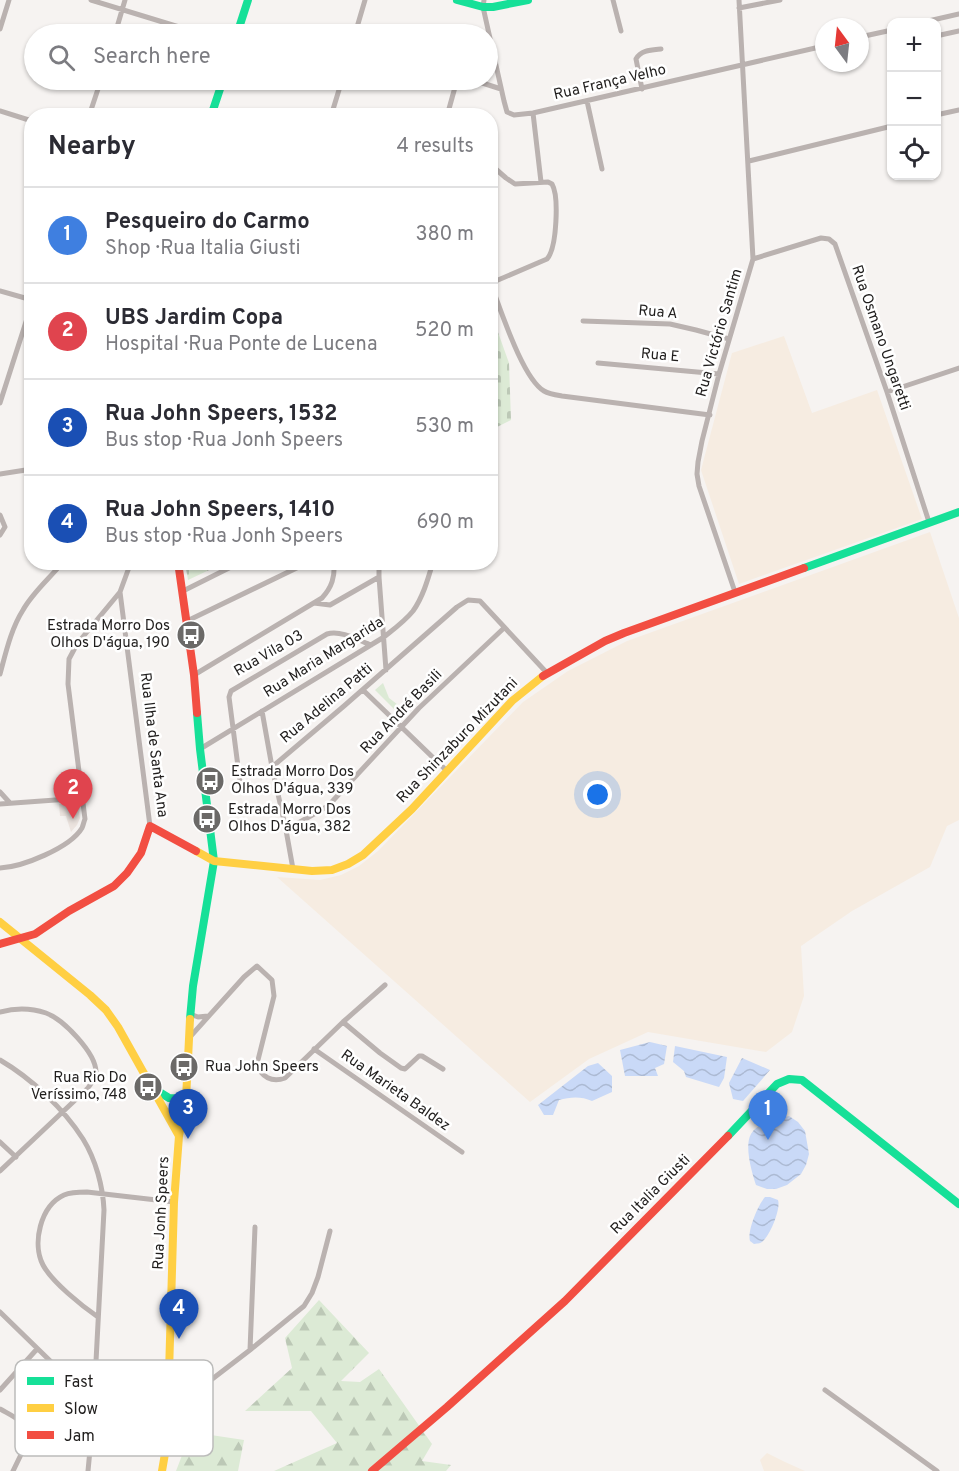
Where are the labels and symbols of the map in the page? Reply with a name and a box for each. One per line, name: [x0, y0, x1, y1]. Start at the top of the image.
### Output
north arrow: [815, 18, 869, 72]
street label: Rua França Velho: [552, 61, 668, 105]
street label: Rua Osmano Ungaretti: [846, 263, 914, 413]
street label: Rua Victório Santim: [693, 267, 747, 399]
street label: Rua A: [638, 302, 678, 324]
street label: Rua E: [640, 345, 680, 367]
street label: Rua Maria Margarida: [260, 613, 388, 703]
place label: Estrada Morro Dos Olhos D'água, 190: [47, 617, 170, 653]
bus stop icon: Estrada Morro Dos Olhos D'água, 190: [175, 619, 207, 651]
street label: Rua Vila 03: [231, 627, 307, 681]
street label: Rua Adelina Patti: [277, 660, 377, 748]
street label: Rua André Basili: [357, 666, 447, 758]
street label: Rua Ilha de Santa Ana: [135, 671, 171, 819]
street label: Rua Shinzaburo Mizutani: [393, 674, 523, 808]
place label: Estrada Morro Dos Olhos D'água, 339: [231, 763, 354, 799]
bus stop icon: Estrada Morro Dos Olhos D'água, 339: [194, 765, 226, 797]
pin: 2: [54, 770, 92, 819]
your location: [583, 780, 612, 809]
place label: Estrada Morro Dos Olhos D'água, 382: [228, 801, 351, 837]
bus stop icon: Estrada Morro Dos Olhos D'água, 382: [191, 803, 223, 835]
street label: Rua Marieta Baldez: [336, 1046, 454, 1136]
bus stop icon: Rua John Speers: [168, 1051, 200, 1083]
place label: Rua John Speers: [205, 1058, 319, 1077]
place label: Rua Rio Do Veríssimo, 748: [31, 1069, 127, 1105]
bus stop icon: Rua Rio Do Veríssimo, 748: [132, 1071, 164, 1103]
pin: 3: [168, 1090, 207, 1139]
pin: 1: [748, 1090, 788, 1140]
street label: Rua Italia Giusti: [607, 1151, 695, 1239]
street label: Rua Jonh Speers: [150, 1156, 174, 1270]
pin: 4: [160, 1290, 198, 1339]
legend: [15, 1360, 213, 1456]
text: Fast: [64, 1373, 94, 1393]
text: Slow: [64, 1400, 98, 1420]
text: Jam: [64, 1427, 95, 1447]

